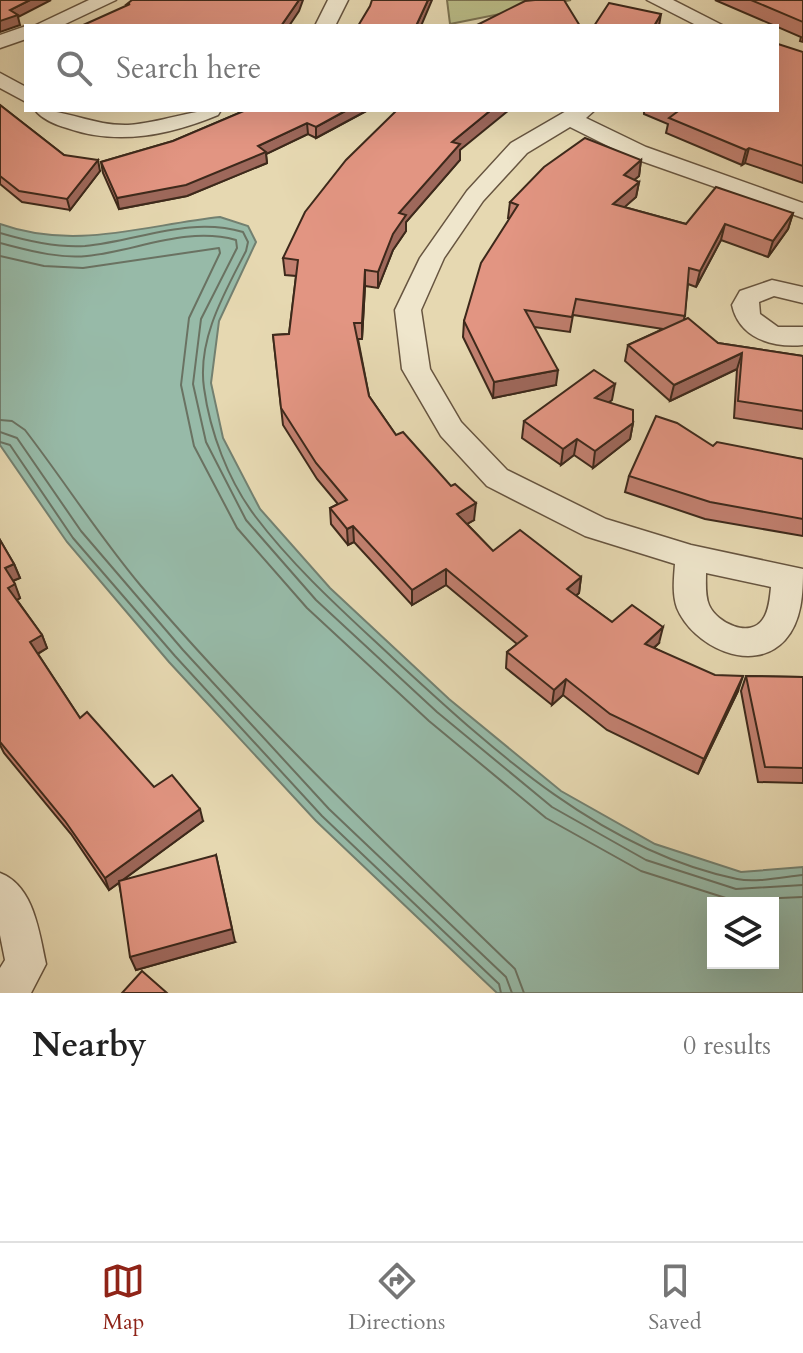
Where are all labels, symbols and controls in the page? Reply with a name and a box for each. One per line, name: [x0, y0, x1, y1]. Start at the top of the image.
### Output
search box: [24, 24, 779, 112]
icon: search: [52, 46, 96, 90]
text: Search here: [116, 48, 261, 89]
map controls: [707, 897, 779, 969]
button: layers: [707, 897, 779, 969]
text: Nearby: [32, 1022, 147, 1068]
text: 0 results: [683, 1028, 771, 1063]
tab: Map: [101, 1259, 145, 1337]
tab: Directions: [348, 1259, 445, 1337]
tab: Saved: [648, 1259, 702, 1337]

